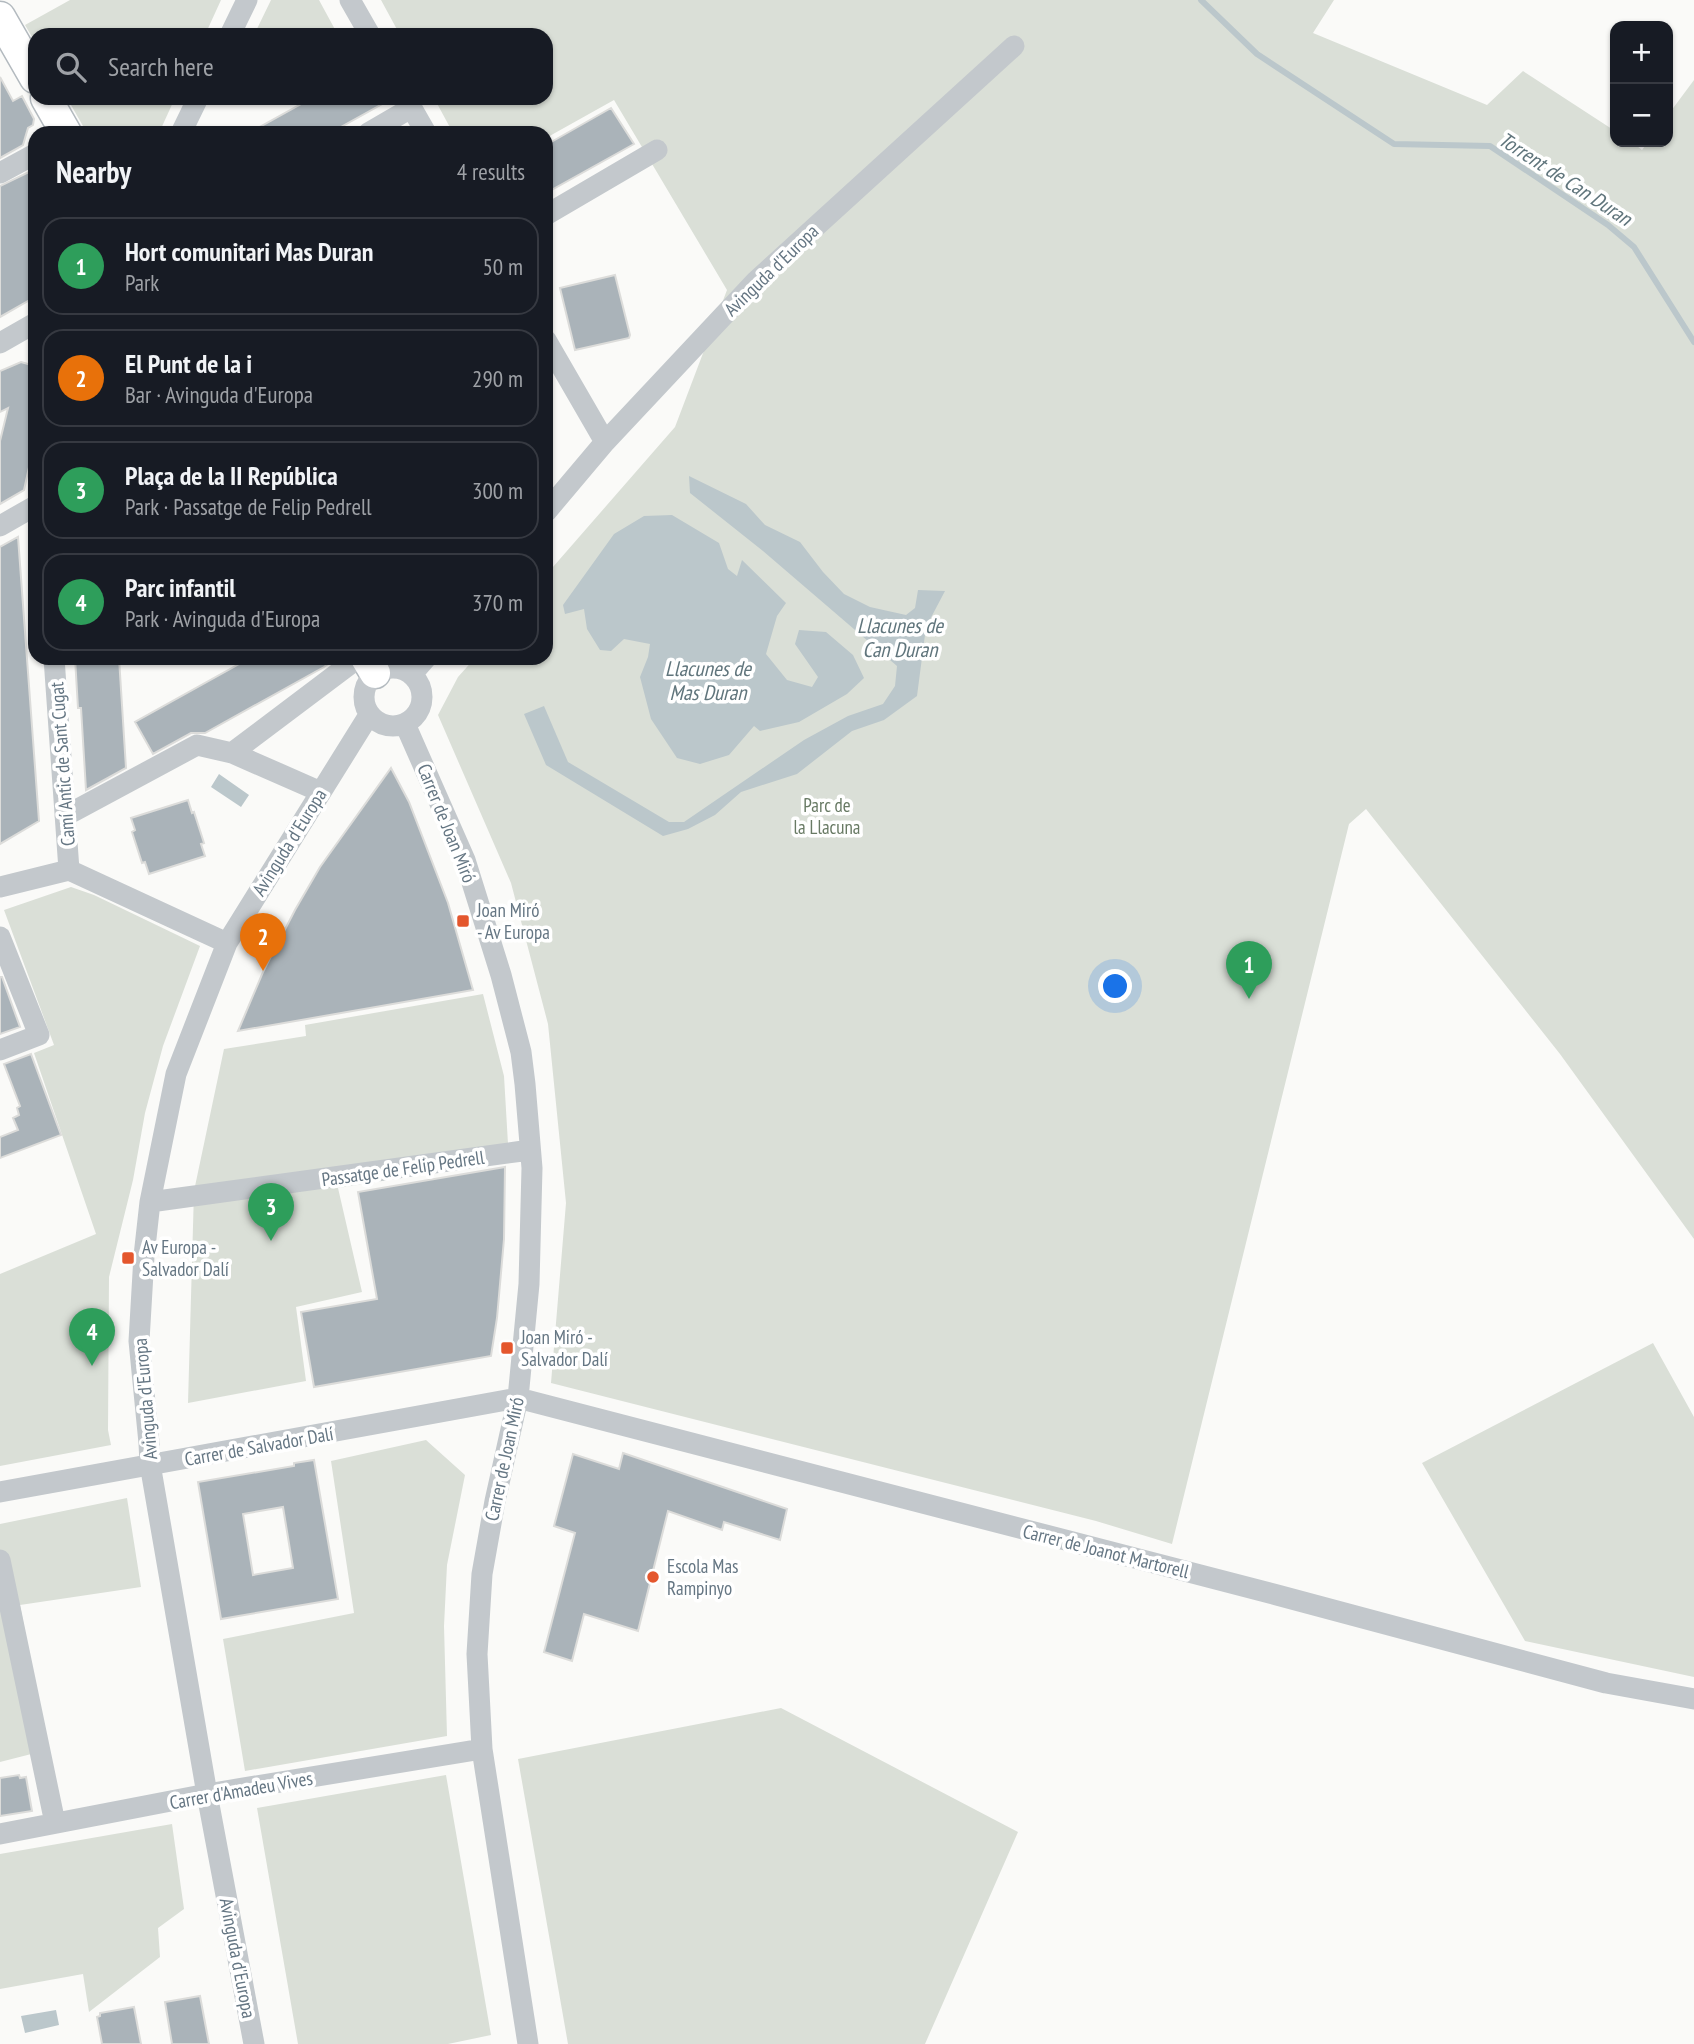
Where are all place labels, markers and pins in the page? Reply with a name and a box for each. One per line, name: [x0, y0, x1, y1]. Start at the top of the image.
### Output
place label: Joan Miró - Av Europa: [476, 898, 550, 944]
pin: 2: [240, 913, 286, 971]
marker: Joan Miró - Av Europa: [455, 913, 471, 929]
pin: 1: [1226, 941, 1272, 999]
pin: 3: [248, 1183, 294, 1241]
place label: Av Europa - Salvador Dalí: [142, 1235, 229, 1281]
marker: Av Europa - Salvador Dalí: [120, 1250, 136, 1266]
pin: 4: [69, 1308, 115, 1366]
place label: Joan Miró - Salvador Dalí: [520, 1325, 608, 1371]
marker: Joan Miró - Salvador Dalí: [499, 1340, 515, 1356]
place label: Escola Mas Rampinyo: [667, 1554, 738, 1600]
marker: Escola Mas Rampinyo: [645, 1569, 661, 1585]

